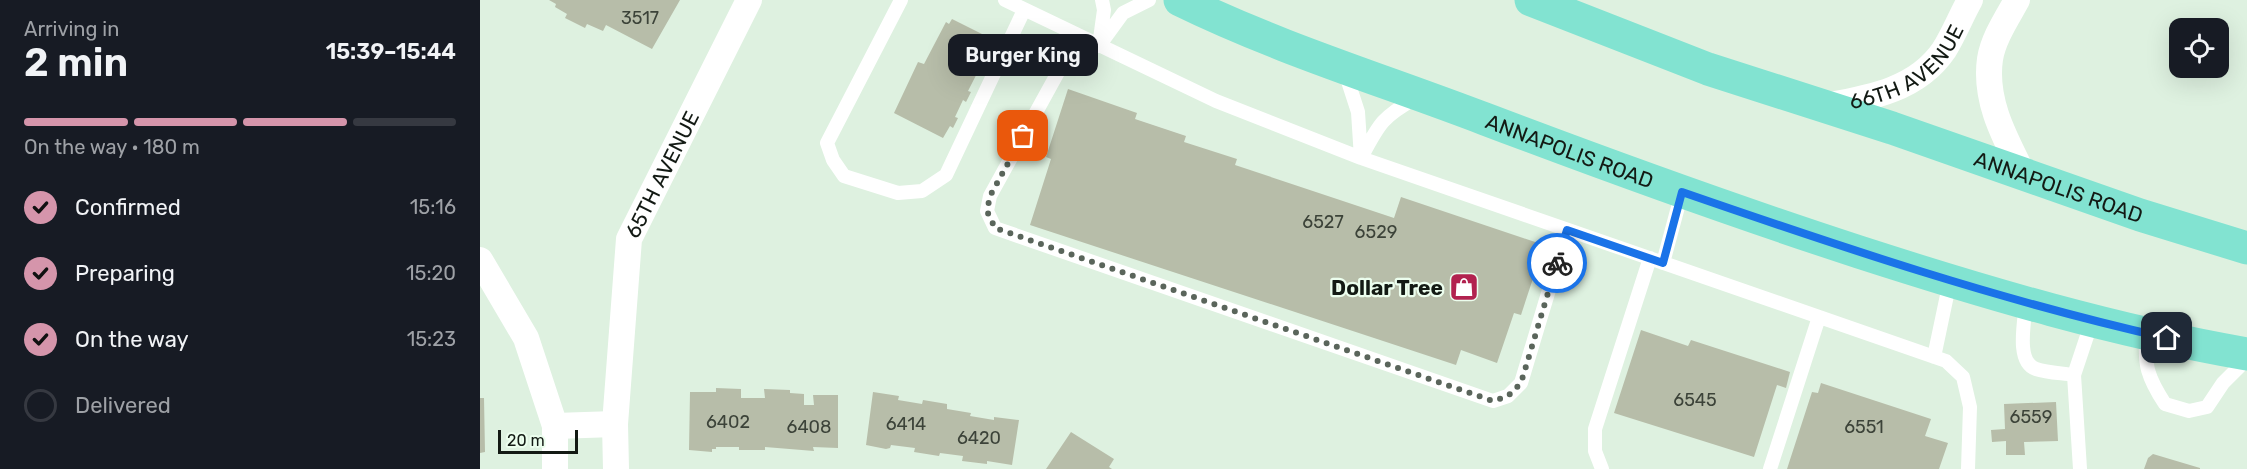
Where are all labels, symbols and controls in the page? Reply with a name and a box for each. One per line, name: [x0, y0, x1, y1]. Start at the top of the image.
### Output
house number: 3517: [621, 7, 659, 29]
text: Arriving in: [24, 17, 119, 41]
map controls: [2169, 18, 2229, 78]
button: locate: [2169, 18, 2229, 78]
street label: 66TH AVENUE: [1847, 20, 1968, 114]
callout: Burger King: [948, 34, 1098, 76]
text: 15:39–15:44: [326, 38, 456, 65]
text: 2 min: [24, 40, 128, 86]
text: Burger King: [965, 43, 1081, 67]
street label: 65TH AVENUE: [619, 107, 704, 242]
street label: ANNAPOLIS ROAD: [1482, 108, 1657, 193]
pin: [997, 110, 1048, 161]
icon: bag: [1006, 119, 1039, 152]
text: On the way · 180 m: [24, 135, 200, 159]
street label: ANNAPOLIS ROAD: [1971, 145, 2147, 228]
icon: check: [24, 191, 57, 224]
text: Confirmed: [75, 194, 181, 221]
text: 15:16: [410, 195, 456, 219]
house number: 6527: [1302, 211, 1344, 233]
house number: 6529: [1355, 221, 1397, 243]
courier: [1527, 233, 1587, 293]
icon: bike: [1541, 247, 1574, 280]
icon: check: [24, 257, 57, 290]
text: Preparing: [75, 260, 175, 287]
text: 15:20: [406, 261, 456, 285]
shop icon: Dollar Tree: [1448, 271, 1480, 303]
place label: Dollar Tree: [1331, 275, 1443, 300]
pin: [2141, 312, 2192, 363]
icon: home: [2150, 321, 2183, 354]
icon: check: [24, 323, 57, 356]
text: On the way: [75, 326, 189, 353]
text: 15:23: [407, 327, 456, 351]
house number: 6545: [1673, 389, 1717, 411]
text: Delivered: [75, 392, 171, 419]
house number: 6559: [2010, 406, 2052, 428]
house number: 6402: [706, 411, 750, 433]
house number: 6414: [886, 413, 926, 435]
house number: 6408: [787, 416, 831, 438]
house number: 6551: [1844, 416, 1884, 438]
scale bar: [498, 427, 578, 454]
house number: 6420: [957, 427, 1001, 449]
text: 20 m: [507, 431, 545, 450]

